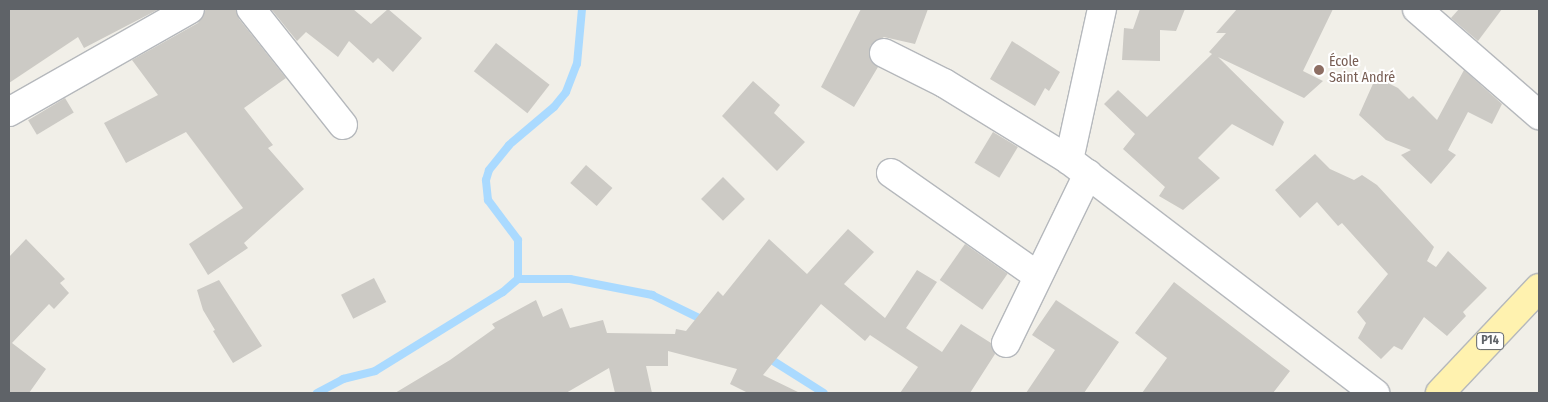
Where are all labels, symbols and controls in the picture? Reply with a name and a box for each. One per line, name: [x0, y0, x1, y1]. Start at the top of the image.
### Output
place label: École Saint André: [1329, 54, 1395, 86]
marker: École Saint André: [1313, 64, 1325, 76]
road number: P14: [1475, 332, 1505, 351]

